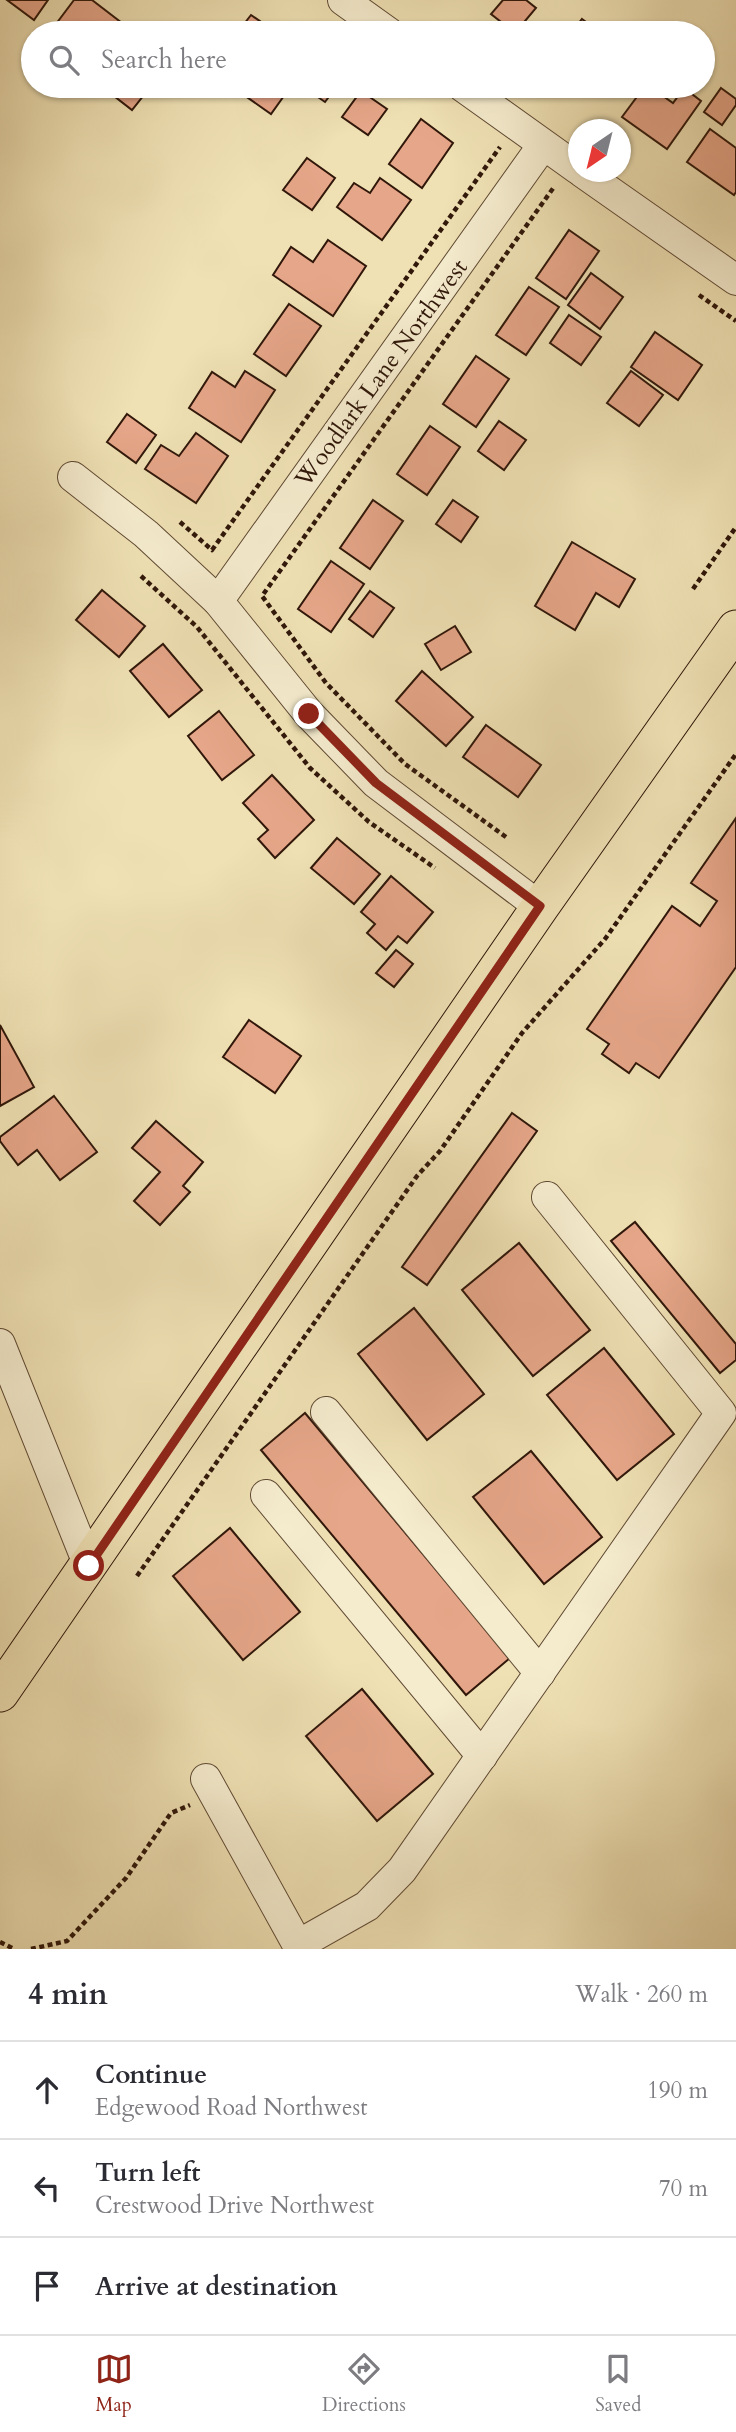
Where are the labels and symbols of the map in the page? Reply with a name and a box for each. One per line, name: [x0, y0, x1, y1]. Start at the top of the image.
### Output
north arrow: [568, 119, 631, 182]
street label: Woodlark Lane Northwest: [287, 252, 476, 495]
route end: [293, 698, 324, 729]
route start: [73, 1550, 104, 1581]

